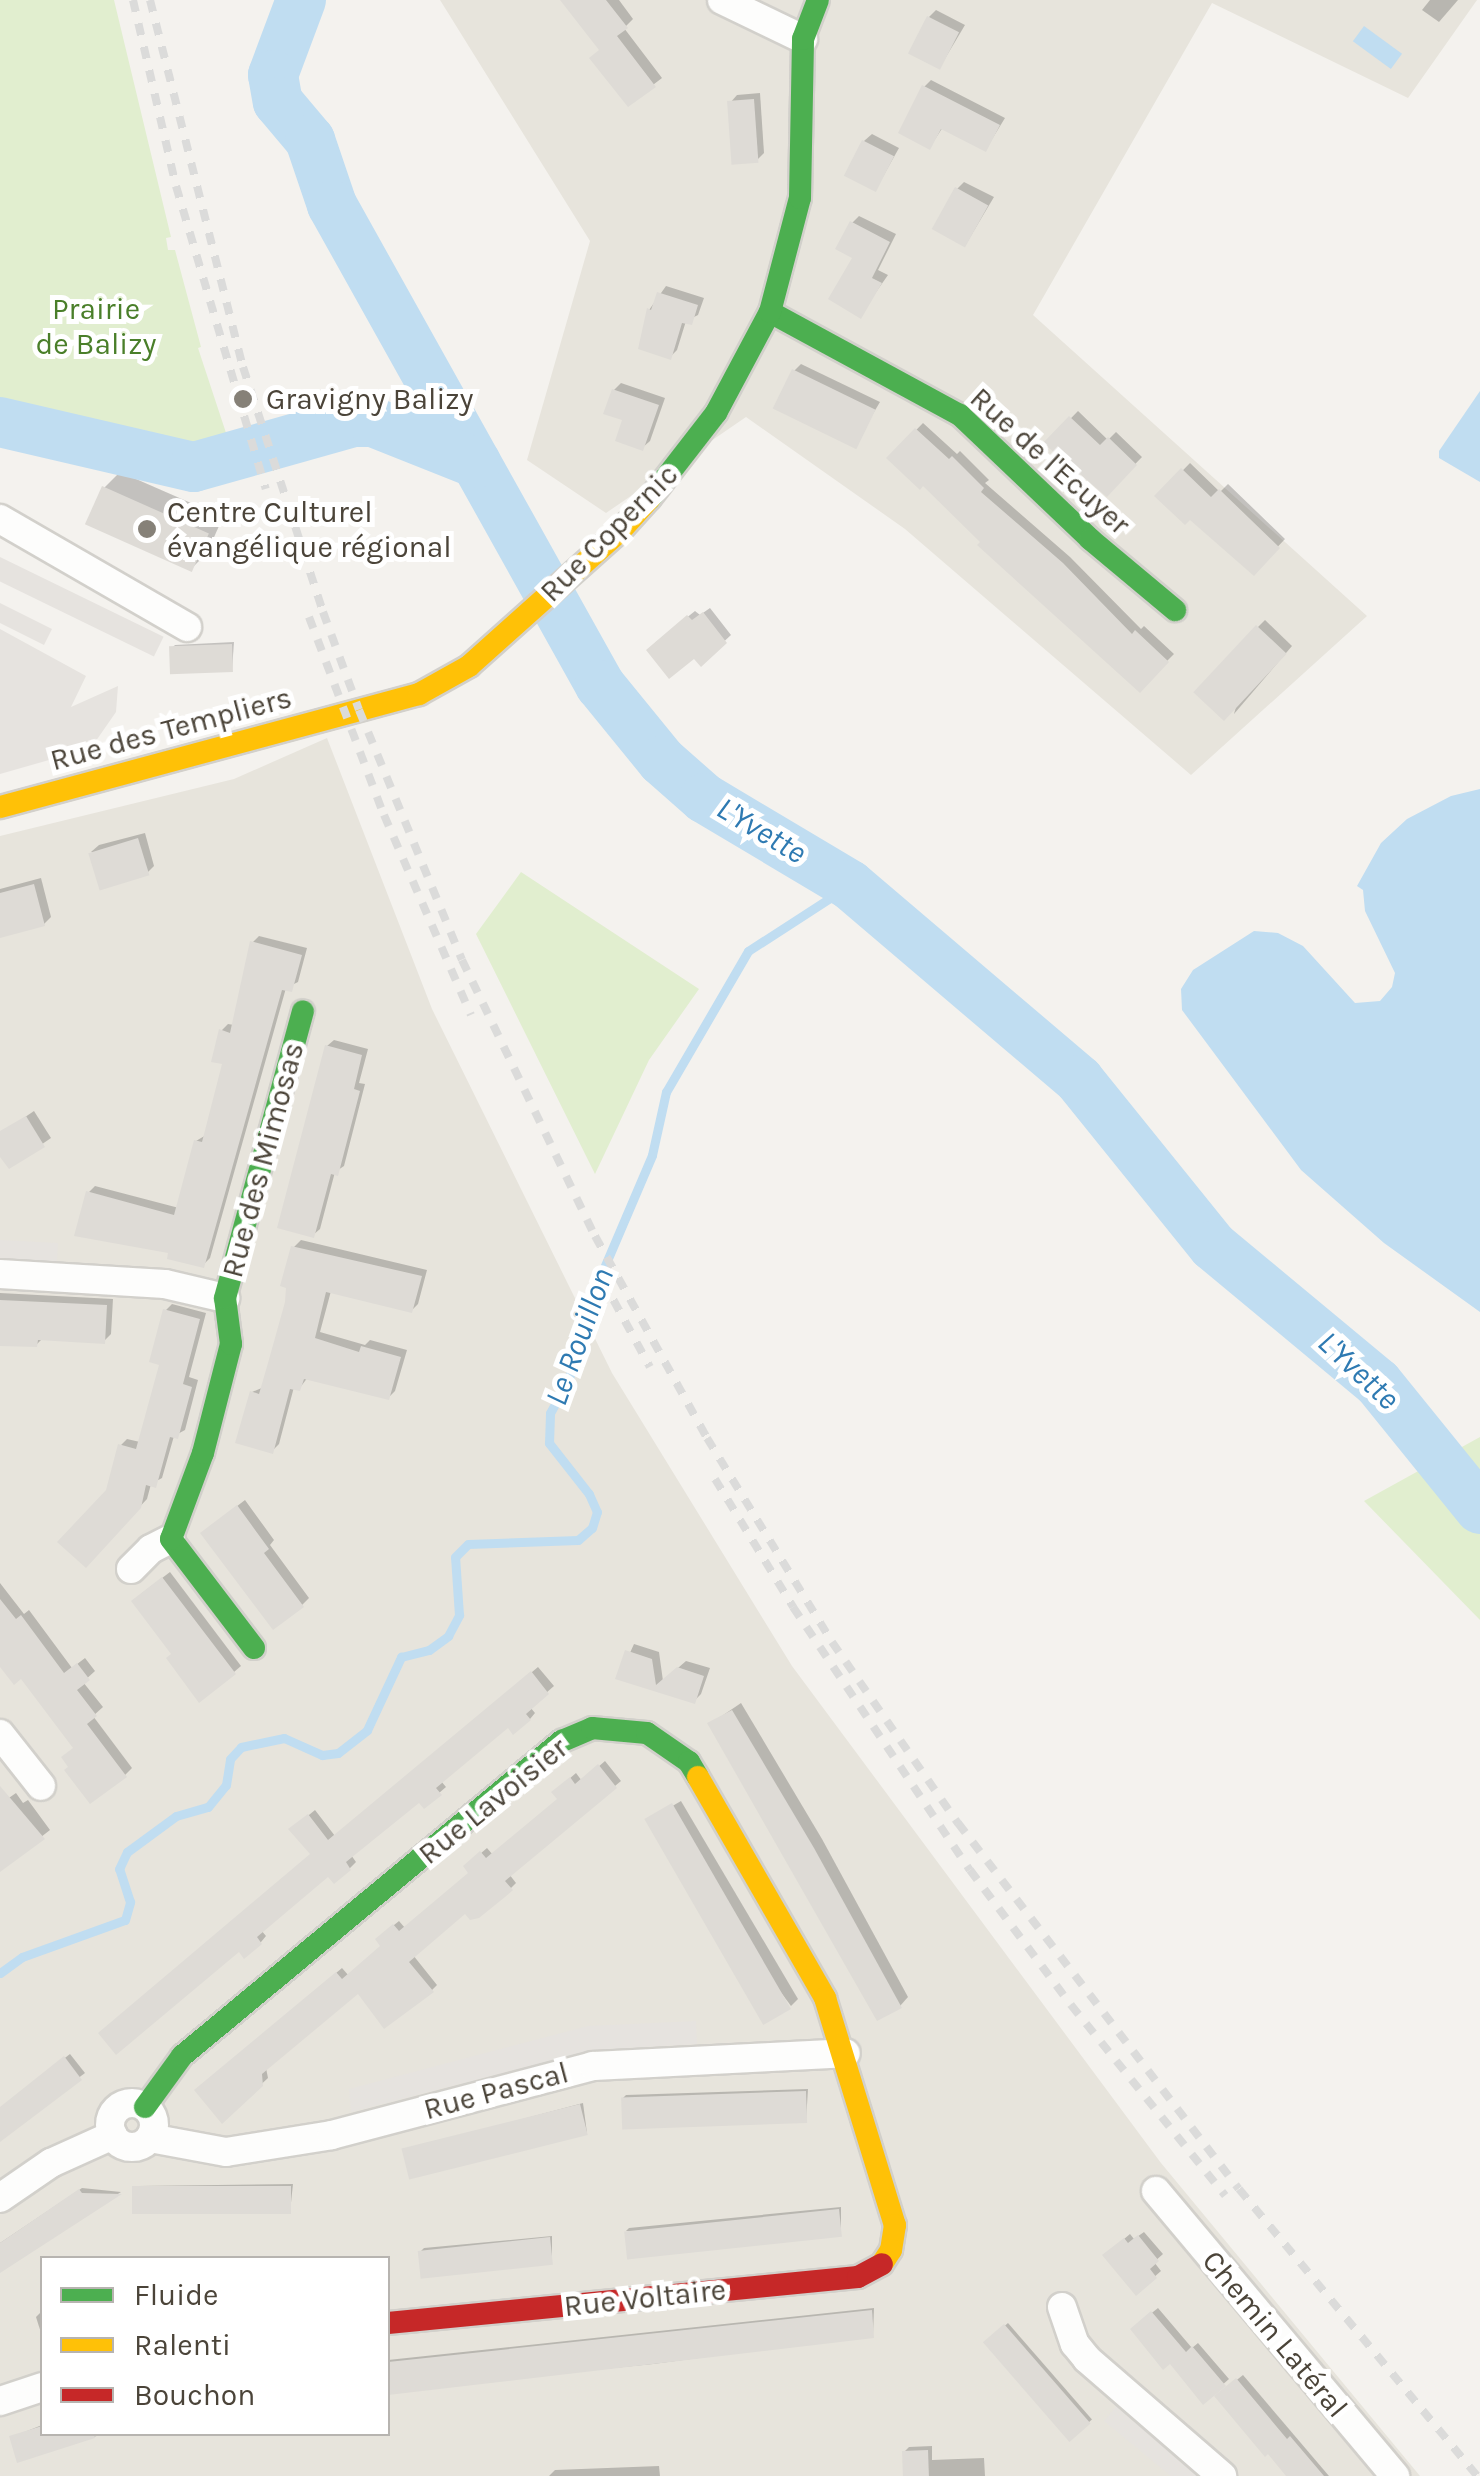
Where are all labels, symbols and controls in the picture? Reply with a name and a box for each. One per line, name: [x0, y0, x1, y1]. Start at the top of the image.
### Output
park label: Prairie de Balizy: [35, 291, 157, 362]
street label: Rue de l'Ecuyer: [963, 380, 1137, 542]
place label: Gravigny Balizy: [266, 381, 474, 417]
marker: Gravigny Balizy: [230, 386, 256, 412]
street label: Rue Copernic: [533, 457, 685, 609]
place label: Centre Culturel évangélique régional: [167, 494, 452, 564]
marker: Centre Culturel évangélique régional: [136, 518, 158, 540]
street label: Rue des Templiers: [46, 679, 296, 779]
water label: L'Yvette: [709, 789, 813, 873]
street label: Rue des Mimosas: [214, 1038, 312, 1282]
water label: Le Rouillon: [537, 1263, 623, 1411]
water label: L'Yvette: [1309, 1324, 1407, 1418]
street label: Rue Lavoisier: [411, 1730, 575, 1872]
street label: Rue Pascal: [420, 2054, 572, 2128]
street label: Chemin Latéral: [1195, 2243, 1355, 2425]
legend: [40, 2256, 390, 2436]
street label: Rue Voltaire: [562, 2272, 728, 2324]
text: Fluide: [134, 2277, 218, 2313]
text: Ralenti: [134, 2327, 231, 2363]
text: Bouchon: [134, 2377, 255, 2413]

